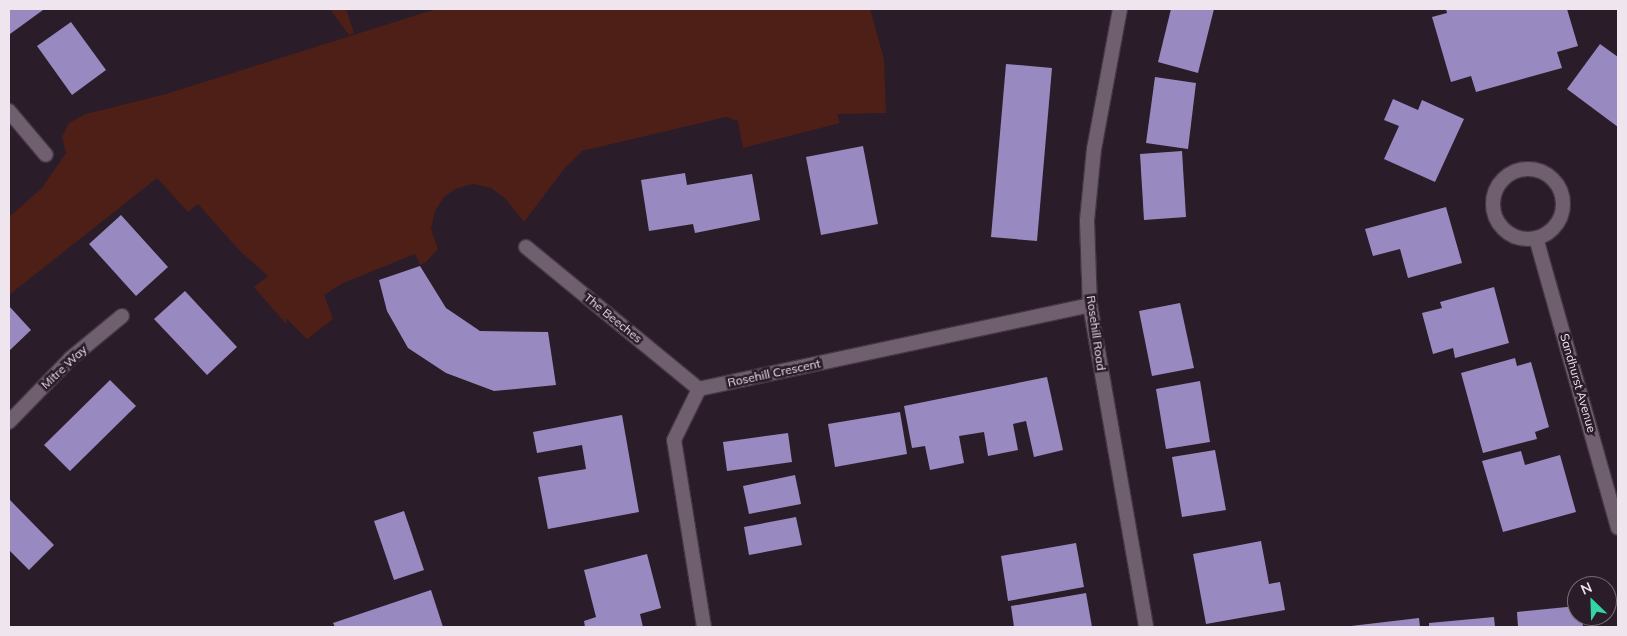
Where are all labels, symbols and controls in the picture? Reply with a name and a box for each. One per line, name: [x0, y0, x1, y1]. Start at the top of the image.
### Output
street label: The Beeches: [581, 290, 645, 346]
street label: Rosehill Road: [1084, 295, 1108, 371]
street label: Sandhurst Avenue: [1557, 332, 1599, 434]
street label: Mitre Way: [38, 342, 90, 392]
street label: Rosehill Crescent: [726, 356, 822, 390]
north arrow: [1567, 576, 1617, 626]
text: N: [1578, 578, 1595, 599]

